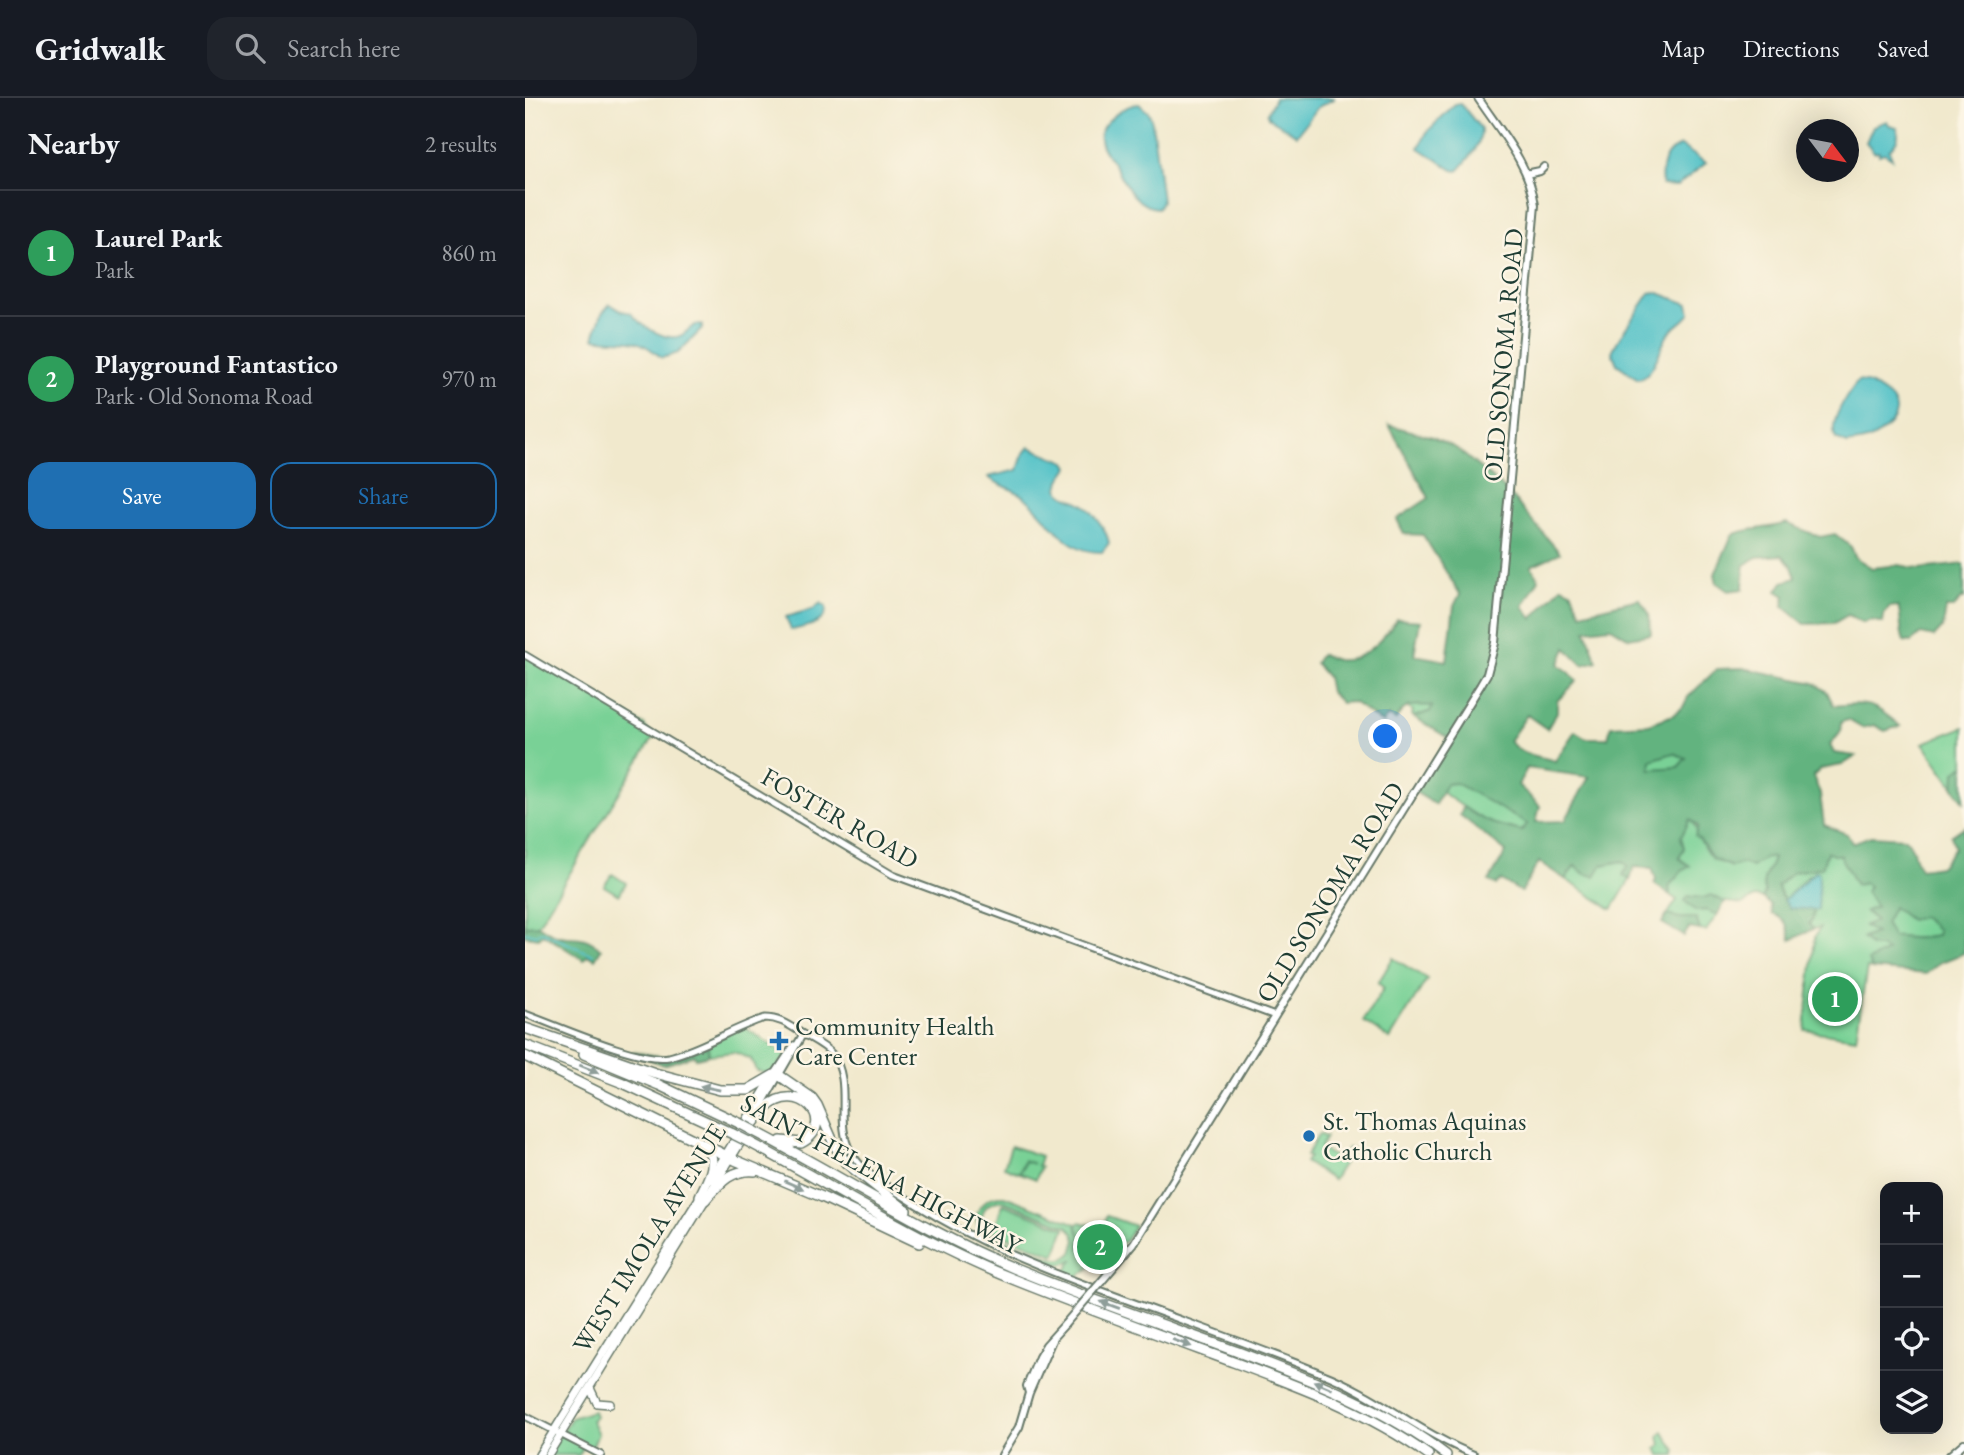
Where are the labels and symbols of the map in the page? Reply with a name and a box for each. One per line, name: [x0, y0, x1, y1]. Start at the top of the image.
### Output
north arrow: [1796, 119, 1859, 182]
street label: OLD SONOMA ROAD: [1475, 227, 1531, 483]
your location: [1368, 719, 1402, 753]
street label: FOSTER ROAD: [755, 759, 925, 877]
street label: OLD SONOMA ROAD: [1248, 775, 1412, 1009]
pin: 1: [1812, 973, 1858, 1025]
place label: Community Health Care Center: [795, 1009, 995, 1073]
marker: Community Health Care Center: [769, 1031, 789, 1051]
one-way arrow: [578, 1064, 599, 1075]
one-way arrow: [699, 1082, 721, 1093]
street label: SAINT HELENA HIGHWAY: [735, 1086, 1029, 1263]
place label: St. Thomas Aquinas Catholic Church: [1323, 1104, 1526, 1168]
street label: WEST IMOLA AVENUE: [564, 1117, 734, 1359]
marker: St. Thomas Aquinas Catholic Church: [1301, 1128, 1317, 1144]
one-way arrow: [783, 1180, 804, 1191]
pin: 2: [1077, 1221, 1123, 1273]
one-way arrow: [1100, 1299, 1121, 1310]
one-way arrow: [1172, 1338, 1193, 1349]
one-way arrow: [1313, 1379, 1334, 1390]

